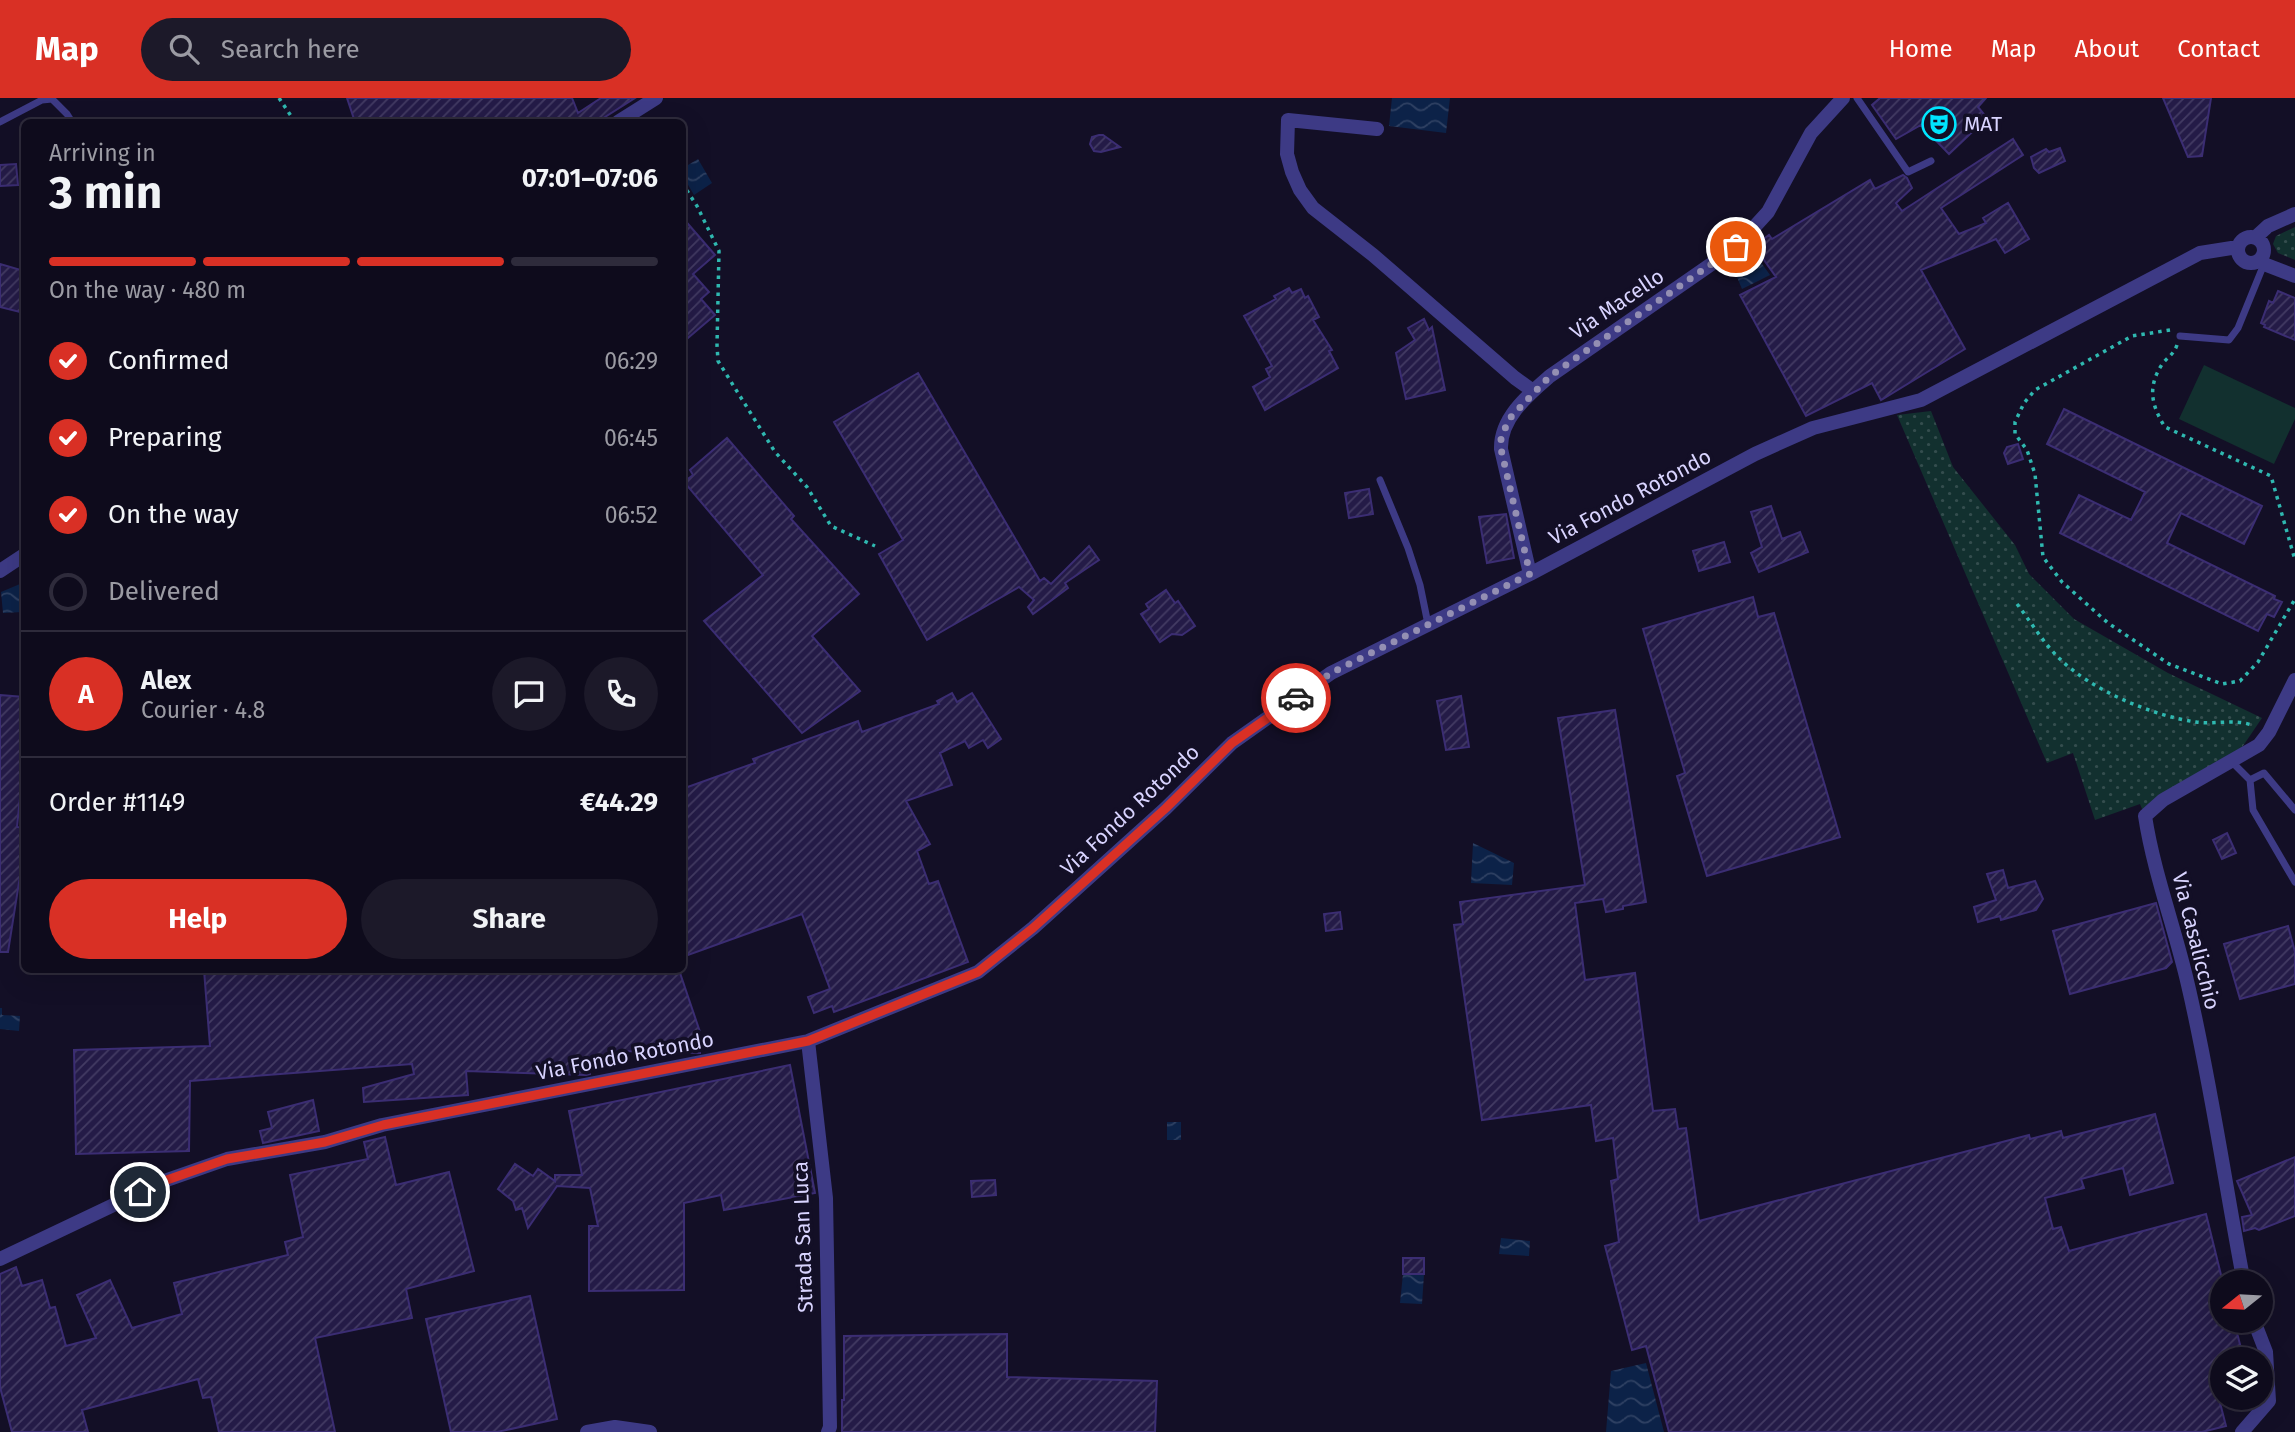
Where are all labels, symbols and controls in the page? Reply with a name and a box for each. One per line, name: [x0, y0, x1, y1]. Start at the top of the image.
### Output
search box: [141, 18, 631, 81]
text: Map: [35, 29, 99, 69]
icon: search: [165, 30, 203, 68]
text: Search here: [221, 34, 360, 65]
text: Home: [1889, 35, 1953, 63]
text: Map: [1991, 35, 2037, 63]
text: About: [2075, 35, 2139, 63]
text: Contact: [2177, 35, 2260, 63]
theatre icon: MAT: [1920, 105, 1958, 143]
place label: MAT: [1964, 111, 2002, 137]
text: Arriving in: [49, 139, 156, 167]
text: 07:01–07:06: [522, 163, 658, 194]
text: 3 min: [49, 165, 162, 220]
pin: [1706, 217, 1766, 277]
icon: bag: [1717, 228, 1755, 266]
street label: Via Macello: [1565, 263, 1669, 345]
text: On the way · 480 m: [49, 276, 246, 304]
icon: check: [49, 342, 87, 380]
text: Confirmed: [108, 345, 229, 376]
text: 06:29: [604, 347, 658, 375]
icon: check: [49, 419, 87, 457]
text: Preparing: [108, 422, 221, 453]
text: 06:45: [604, 424, 658, 452]
street label: Via Fondo Rotondo: [1544, 443, 1716, 551]
icon: check: [49, 496, 87, 534]
text: On the way: [108, 499, 239, 530]
text: 06:52: [605, 501, 658, 529]
text: Delivered: [108, 576, 220, 607]
button: chat: [492, 657, 566, 731]
button: phone: [584, 657, 658, 731]
courier: [1261, 663, 1331, 733]
text: Alex: [141, 665, 191, 696]
text: A: [78, 679, 94, 710]
icon: car: [1277, 679, 1315, 717]
text: Courier · 4.8: [141, 696, 265, 724]
street label: Via Fondo Rotondo: [1055, 739, 1205, 881]
text: Order #1149: [49, 787, 185, 818]
text: €44.29: [580, 787, 658, 818]
street label: Via Casalicchio: [2166, 870, 2226, 1012]
button: Help: [49, 879, 347, 959]
button: Share: [361, 879, 658, 959]
street label: Via Fondo Rotondo: [534, 1026, 716, 1086]
street label: Strada San Luca: [787, 1161, 819, 1313]
pin: [110, 1162, 170, 1222]
icon: home: [121, 1173, 159, 1211]
north arrow: [2210, 1270, 2273, 1334]
map controls: [2210, 1270, 2273, 1410]
button: layers: [2210, 1347, 2273, 1410]

